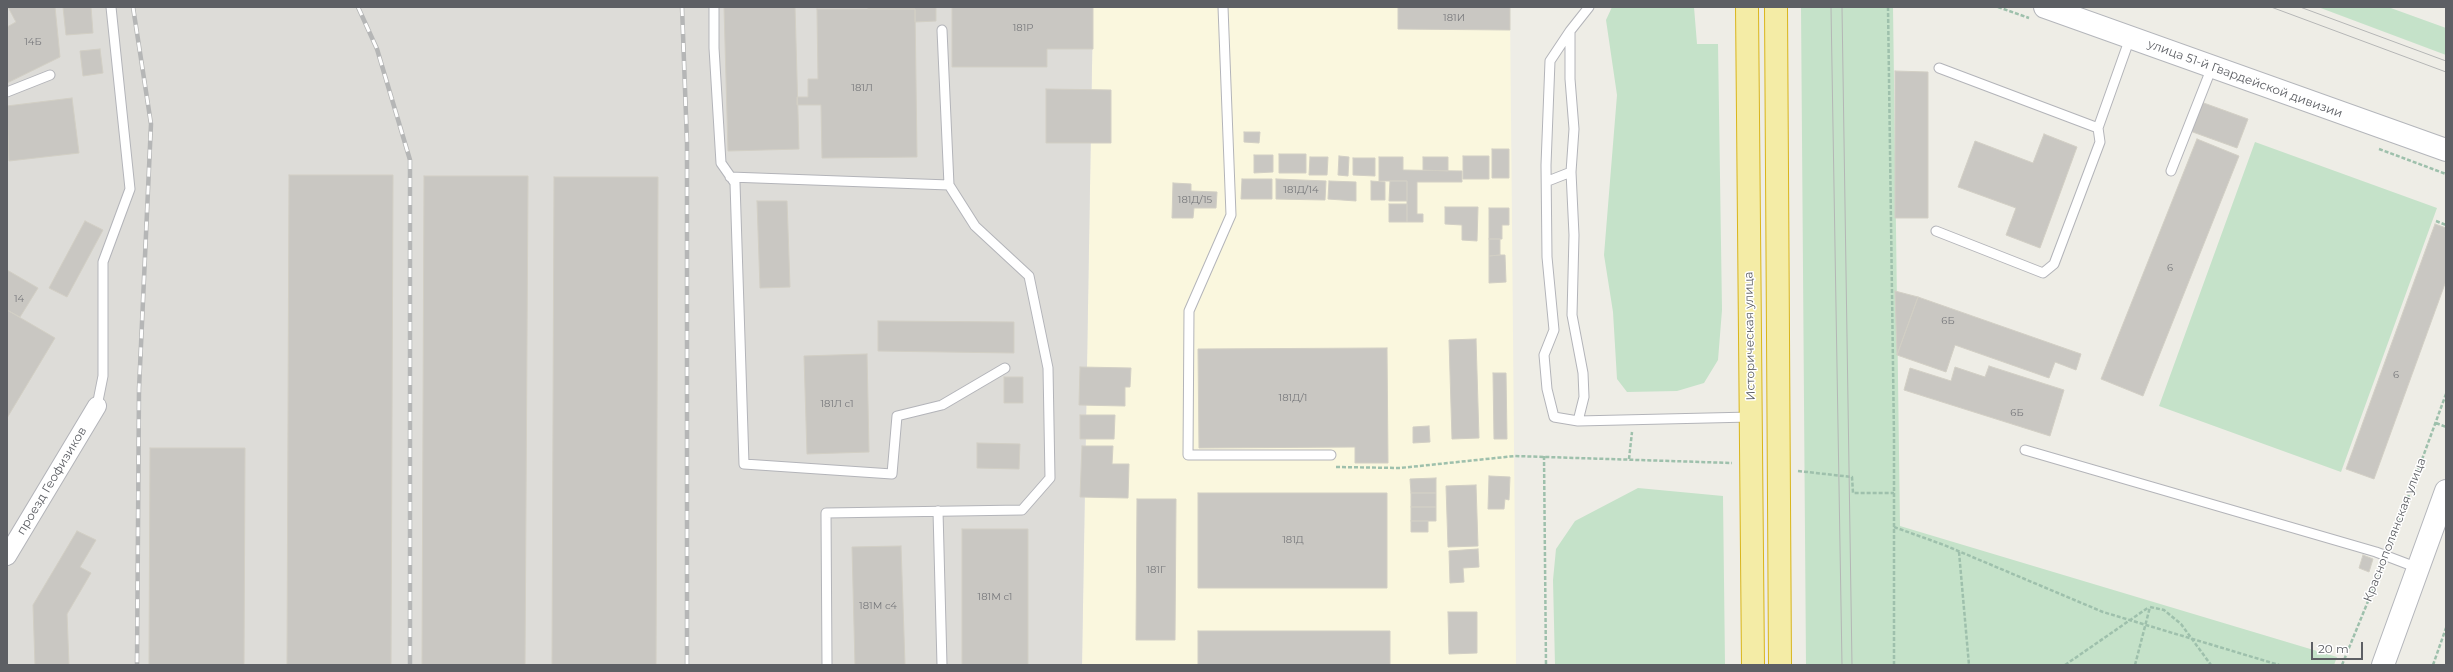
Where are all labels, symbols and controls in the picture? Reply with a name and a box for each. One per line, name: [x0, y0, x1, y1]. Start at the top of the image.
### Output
house number: 181И: [1443, 12, 1465, 24]
house number: 181Р: [1013, 22, 1033, 34]
house number: 14Б: [24, 36, 42, 48]
street label: улица 51-й Гвардейской дивизии: [2146, 37, 2344, 121]
house number: 181Л: [851, 82, 873, 94]
house number: 181Д/14: [1283, 184, 1319, 196]
house number: 181Д/15: [1178, 194, 1212, 206]
house number: 6: [2167, 262, 2173, 274]
street label: Историческая улица: [1742, 271, 1758, 401]
house number: 14: [14, 293, 24, 305]
house number: 6Б: [1941, 315, 1955, 327]
house number: 6: [2393, 369, 2399, 381]
house number: 181Д/1: [1279, 392, 1307, 404]
house number: 181Л с1: [820, 398, 854, 410]
house number: 6Б: [2010, 407, 2024, 419]
street label: проезд Геофизиков: [14, 424, 90, 538]
street label: Краснополянская улица: [2361, 456, 2429, 604]
house number: 181Д: [1282, 534, 1304, 546]
house number: 181Г: [1146, 564, 1166, 576]
house number: 181М с1: [978, 591, 1012, 603]
house number: 181М с4: [859, 600, 897, 612]
scale bar: [2313, 634, 2365, 660]
text: 20 m: [2318, 641, 2349, 656]

